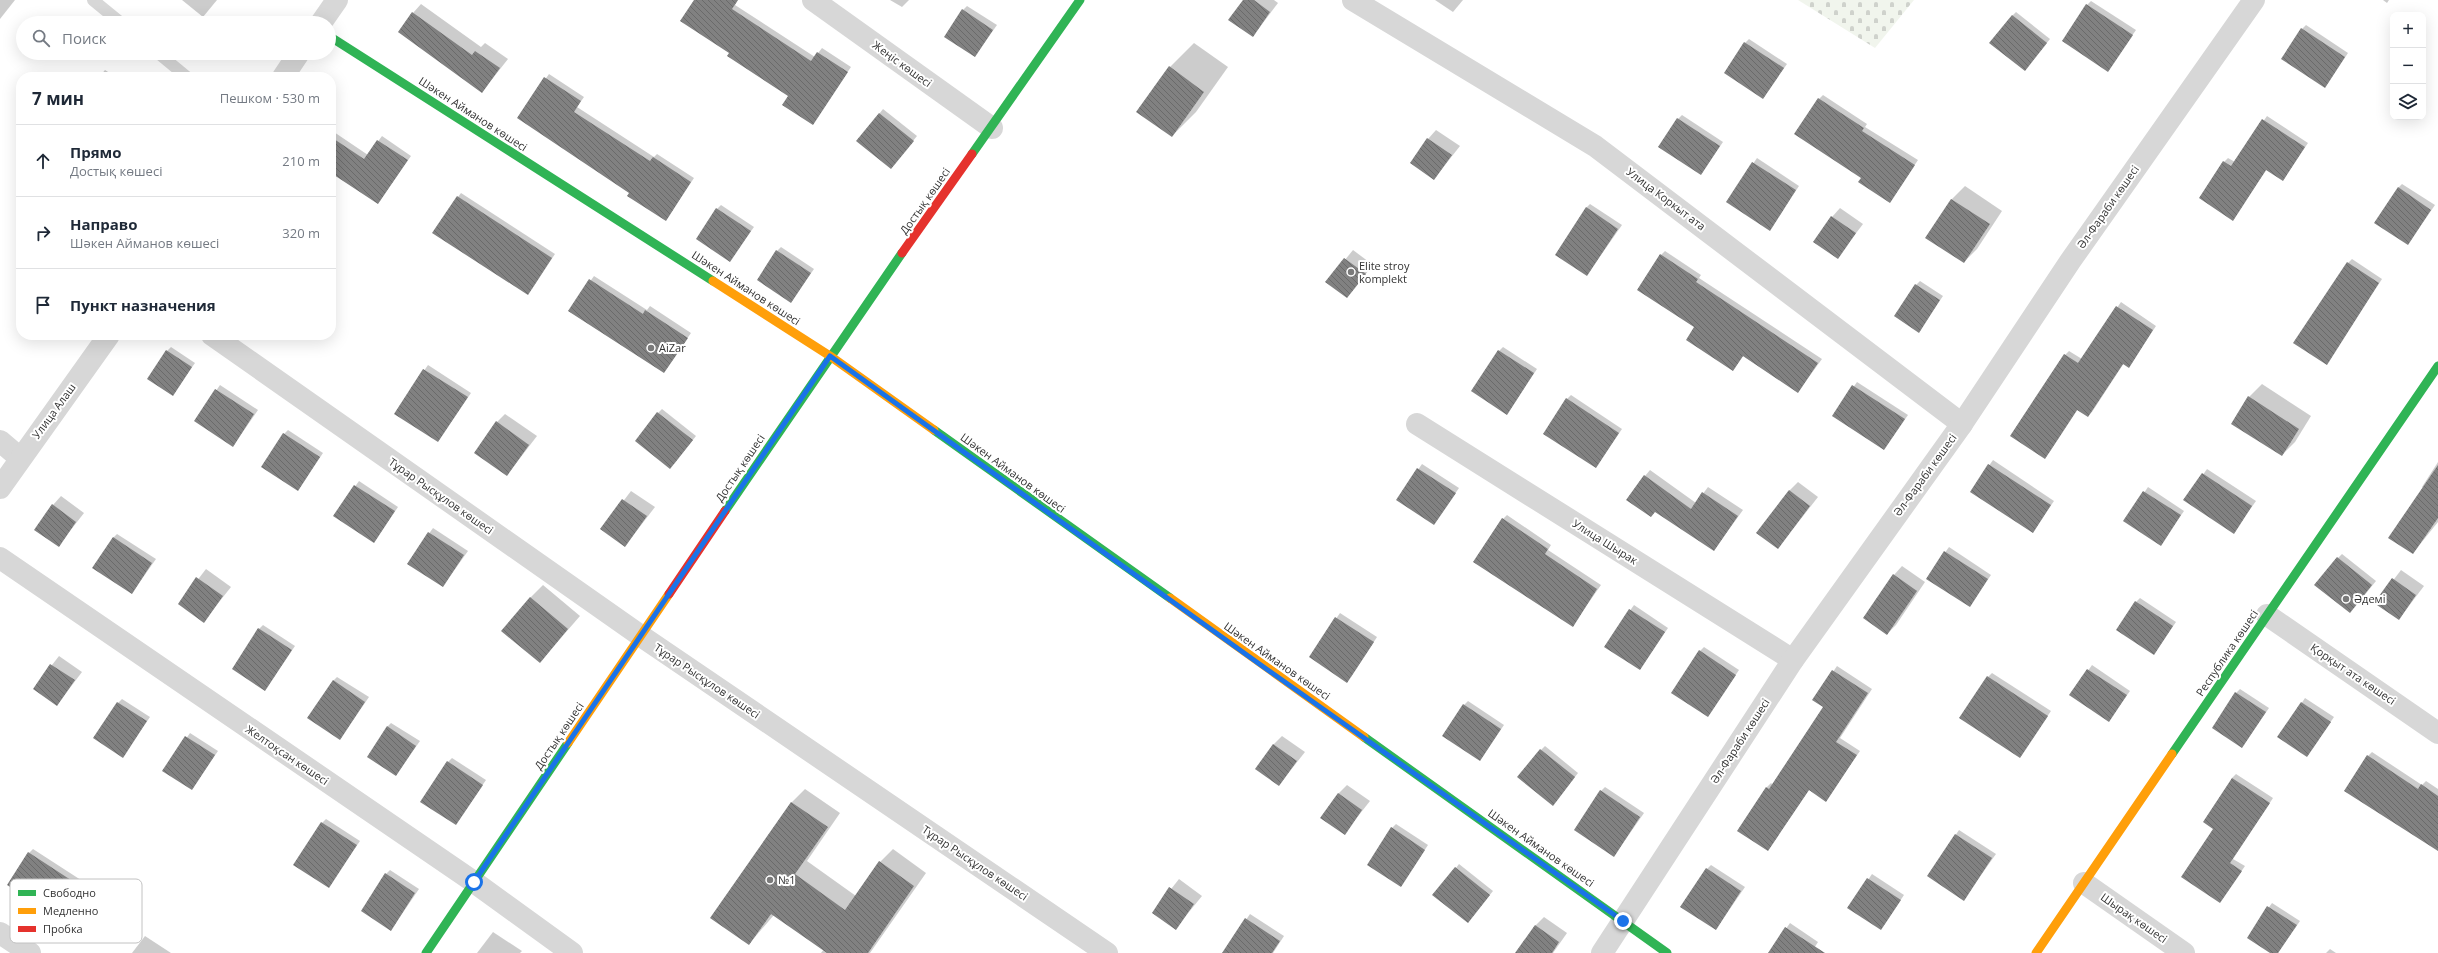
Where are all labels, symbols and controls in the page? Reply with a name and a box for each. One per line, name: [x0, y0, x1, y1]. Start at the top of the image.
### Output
map controls: [2390, 12, 2426, 120]
button: +: [2390, 12, 2426, 48]
search box: [16, 16, 336, 60]
icon: search: [30, 27, 52, 49]
text: Поиск: [62, 28, 106, 48]
street label: Жеңіс көшесі: [870, 37, 935, 90]
button: −: [2390, 48, 2426, 84]
street label: Шәкен Айманов көшесі: [416, 73, 530, 154]
button: layers: [2390, 84, 2426, 120]
text: 7 мин: [32, 87, 84, 110]
text: Пешком · 530 m: [220, 89, 320, 107]
text: Прямо: [70, 142, 122, 162]
icon: ahead: [32, 150, 54, 172]
text: 210 m: [282, 152, 320, 170]
text: Достық көшесі: [70, 162, 162, 180]
street label: Әл-Фараби көшесі: [2073, 162, 2142, 251]
street label: Достық көшесі: [896, 164, 953, 237]
street label: Улица Коркыт ата: [1624, 164, 1709, 233]
text: Направо: [70, 214, 138, 234]
icon: right: [32, 222, 54, 244]
text: 320 m: [282, 224, 320, 242]
text: Шәкен Айманов көшесі: [70, 234, 219, 252]
street label: Шәкен Айманов көшесі: [689, 247, 803, 328]
place label: Elite stroy komplekt: [1359, 258, 1410, 286]
marker: Elite stroy komplekt: [1346, 267, 1356, 277]
icon: arrive: [32, 294, 54, 316]
text: Пункт назначения: [70, 295, 216, 315]
place label: AiZar: [659, 340, 686, 355]
marker: AiZar: [646, 343, 656, 353]
street label: Улица Алаш: [28, 380, 79, 441]
street label: Шәкен Айманов көшесі: [958, 429, 1069, 516]
street label: Достық көшесі: [712, 431, 768, 504]
street label: Әл-Фараби көшесі: [1890, 431, 1960, 519]
street label: Тұрар Рысқұлов көшесі: [386, 454, 496, 537]
street label: Улица Шырак: [1570, 516, 1641, 568]
place label: Әдемі: [2354, 591, 2385, 606]
marker: Әдемі: [2341, 594, 2351, 604]
street label: Республика көшесі: [2192, 607, 2261, 699]
street label: Шәкен Айманов көшесі: [1221, 618, 1333, 703]
street label: Қорқыт ата көшесі: [2308, 639, 2399, 708]
street label: Тұрар Рысқұлов көшесі: [652, 640, 763, 722]
street label: Әл-Фараби көшесі: [1707, 695, 1773, 786]
street label: Достық көшесі: [531, 699, 587, 772]
street label: Желтоқсан көшесі: [243, 721, 332, 788]
street label: Шәкен Айманов көшесі: [1485, 805, 1597, 890]
street label: Тұрар Рысқұлов көшесі: [920, 822, 1031, 904]
place label: №1: [778, 872, 796, 887]
route start: [465, 873, 483, 891]
marker: №1: [765, 875, 775, 885]
legend: [10, 879, 142, 943]
text: Свободно: [43, 885, 96, 900]
street label: Шырақ көшесі: [2098, 889, 2170, 946]
text: Медленно: [43, 903, 99, 918]
route end: [1614, 912, 1632, 930]
text: Пробка: [43, 921, 83, 936]

